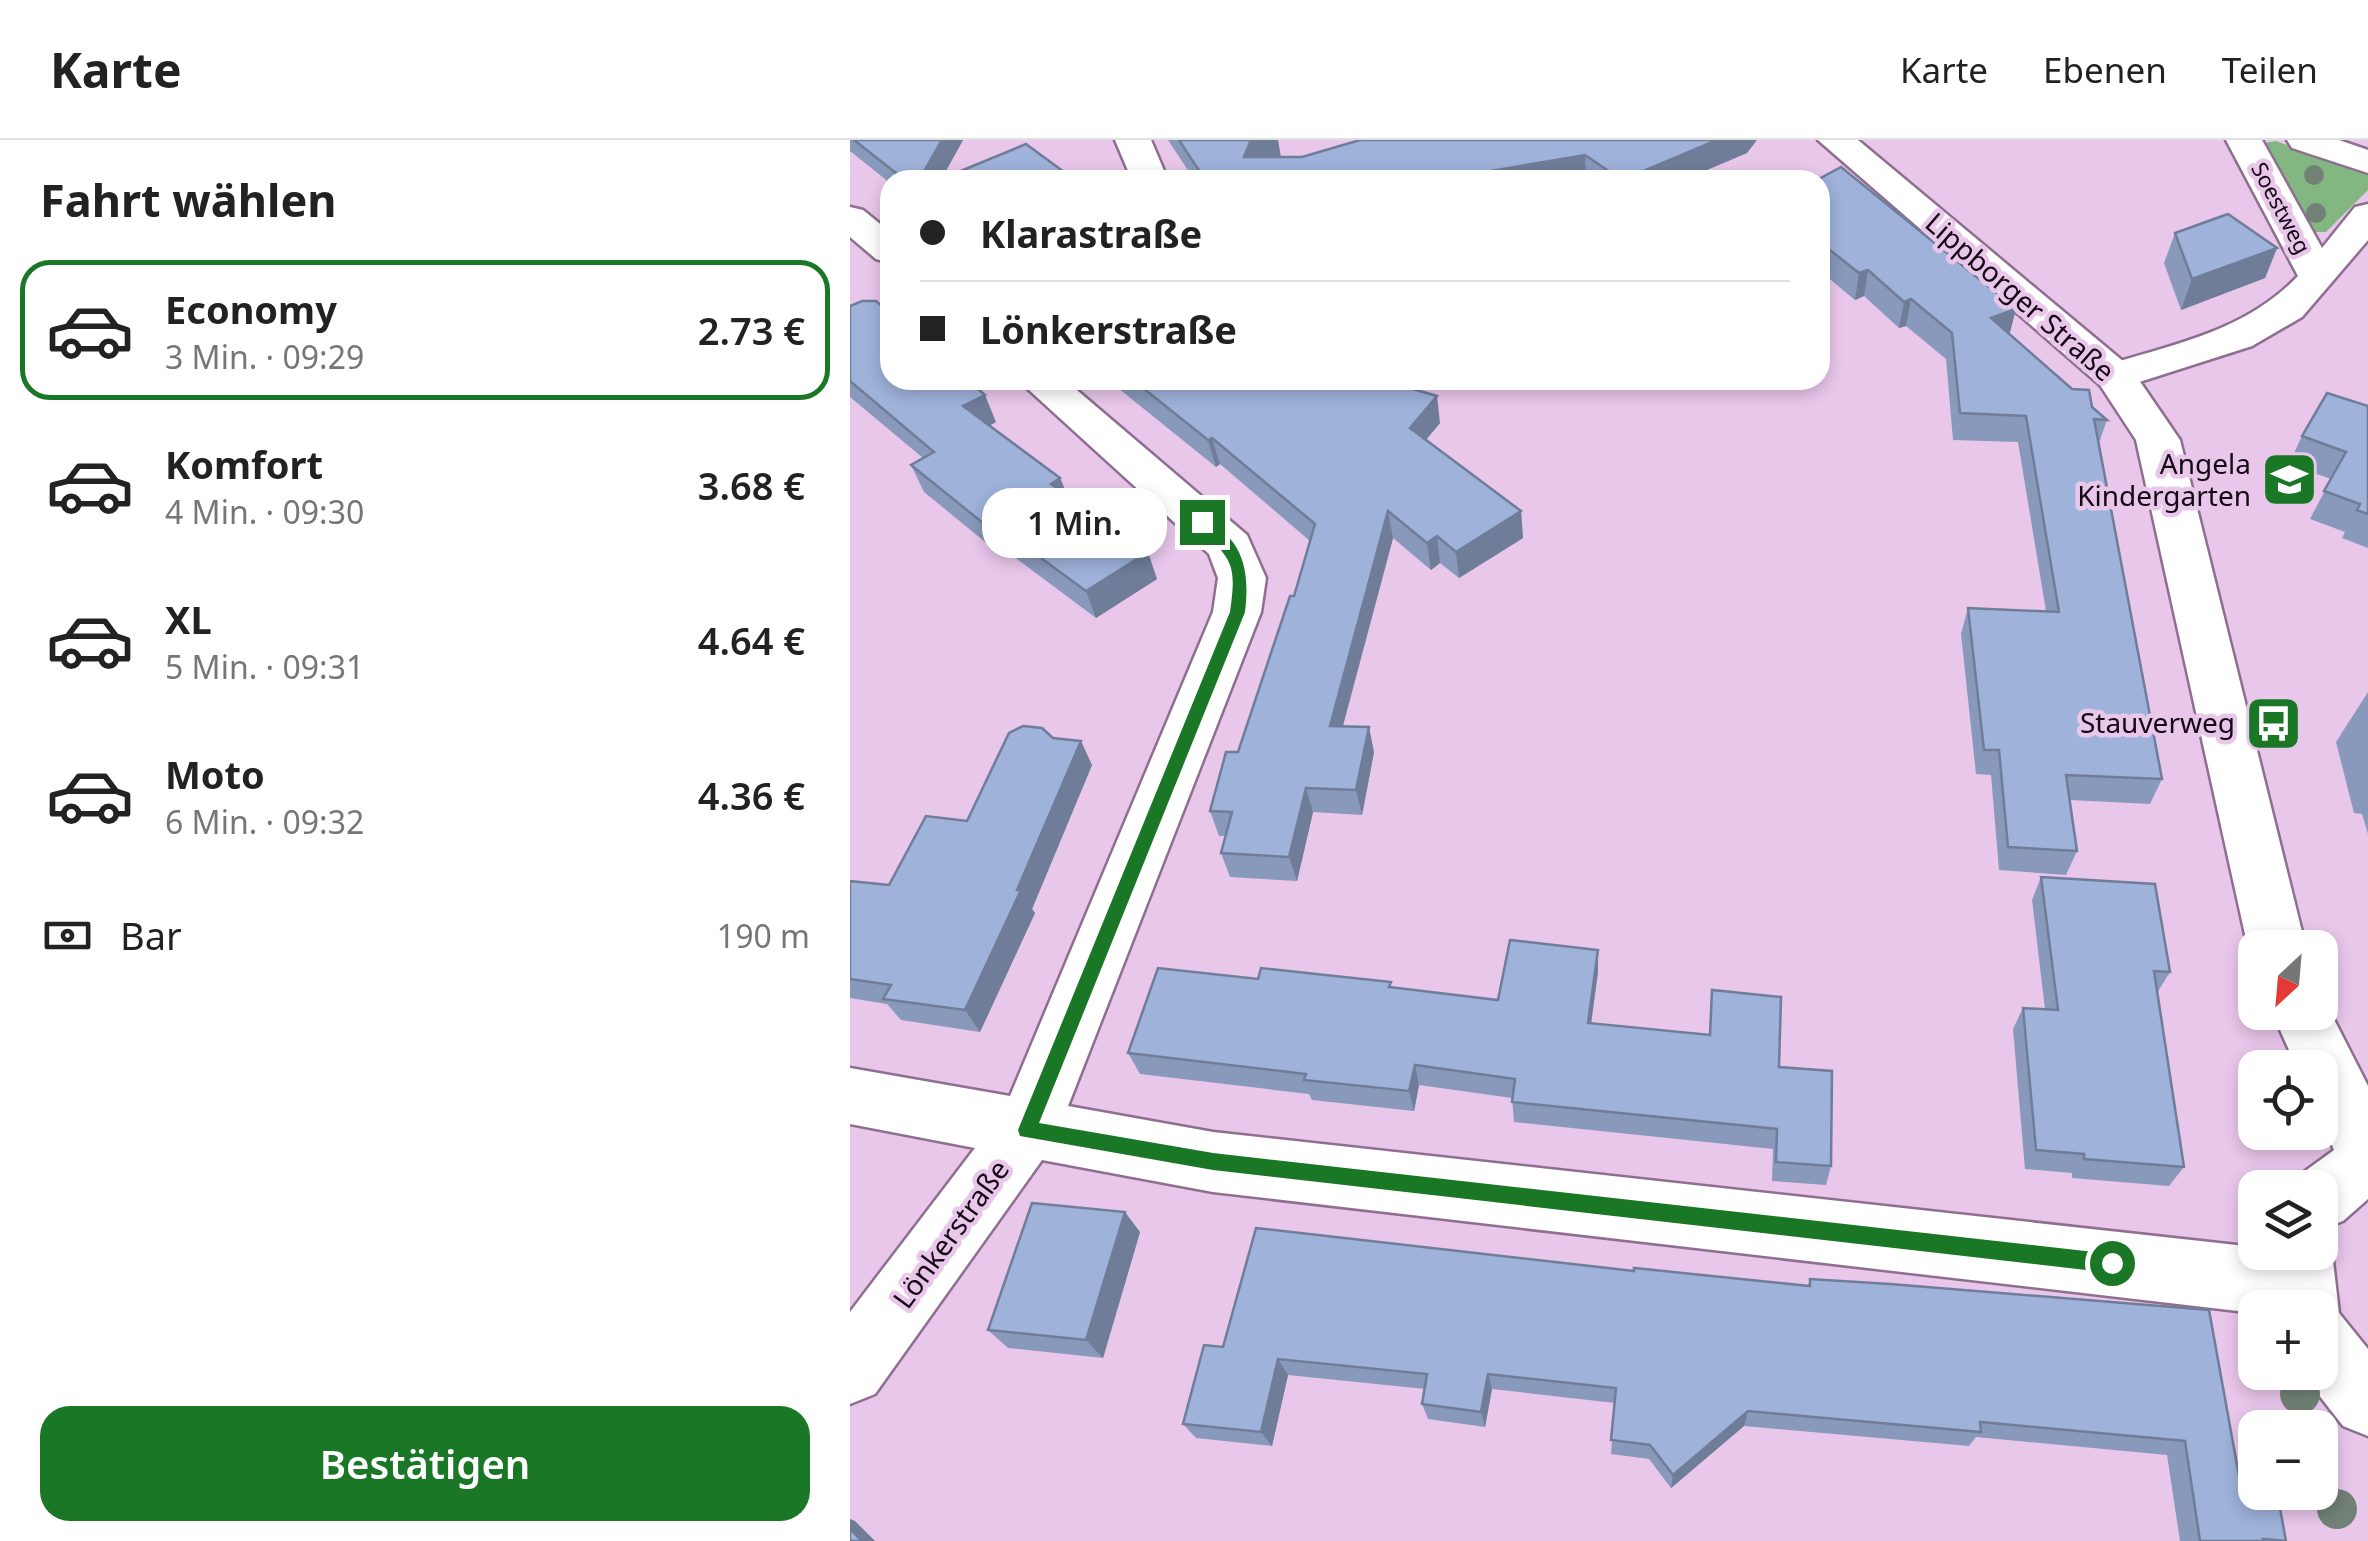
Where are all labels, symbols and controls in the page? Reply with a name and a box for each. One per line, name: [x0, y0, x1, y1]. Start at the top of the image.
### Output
text: Karte: [50, 37, 182, 102]
text: Karte: [1900, 46, 1988, 93]
text: Ebenen: [2043, 46, 2167, 93]
text: Teilen: [2222, 46, 2318, 93]
street label: Soestweg: [2245, 157, 2318, 259]
text: Fahrt wählen: [40, 169, 337, 230]
street label: Lippborger Straße: [1918, 203, 2123, 389]
text: Klarastraße: [980, 207, 1202, 259]
text: Economy: [165, 283, 337, 335]
icon: car: [45, 285, 135, 375]
text: Lönkerstraße: [980, 303, 1237, 355]
text: 2.73 €: [698, 304, 805, 356]
text: 3 Min. · 09:29: [165, 335, 364, 378]
text: Komfort: [165, 438, 323, 490]
icon: car: [45, 440, 135, 530]
place label: Angela Kindergarten: [2077, 444, 2251, 514]
school or university icon: Angela Kindergarten: [2260, 450, 2320, 510]
text: 3.68 €: [698, 459, 805, 511]
callout: 1 Min.: [982, 487, 1167, 557]
text: 4 Min. · 09:30: [165, 490, 364, 533]
route end: [1180, 500, 1225, 545]
text: 1 Min.: [1027, 501, 1122, 544]
text: XL: [165, 593, 212, 645]
icon: car: [45, 595, 135, 685]
text: 4.64 €: [698, 614, 805, 666]
text: 5 Min. · 09:31: [165, 645, 364, 688]
bus stop icon: Stauverweg: [2244, 693, 2304, 753]
place label: Stauverweg: [2080, 703, 2235, 741]
text: Moto: [165, 748, 265, 800]
icon: car: [45, 750, 135, 840]
text: 4.36 €: [698, 769, 805, 821]
text: 6 Min. · 09:32: [165, 800, 364, 843]
icon: cash: [40, 908, 95, 963]
text: Bar: [120, 909, 182, 961]
text: 190 m: [717, 914, 810, 957]
north arrow: [2238, 930, 2338, 1030]
map controls: [2238, 930, 2338, 1510]
button: locate: [2238, 1050, 2338, 1150]
street label: Lönkerstraße: [883, 1151, 1017, 1315]
button: layers: [2238, 1170, 2338, 1270]
route start: [2090, 1241, 2135, 1286]
button: +: [2238, 1290, 2338, 1390]
button: Bestätigen: [40, 1406, 810, 1521]
button: −: [2238, 1410, 2338, 1510]

